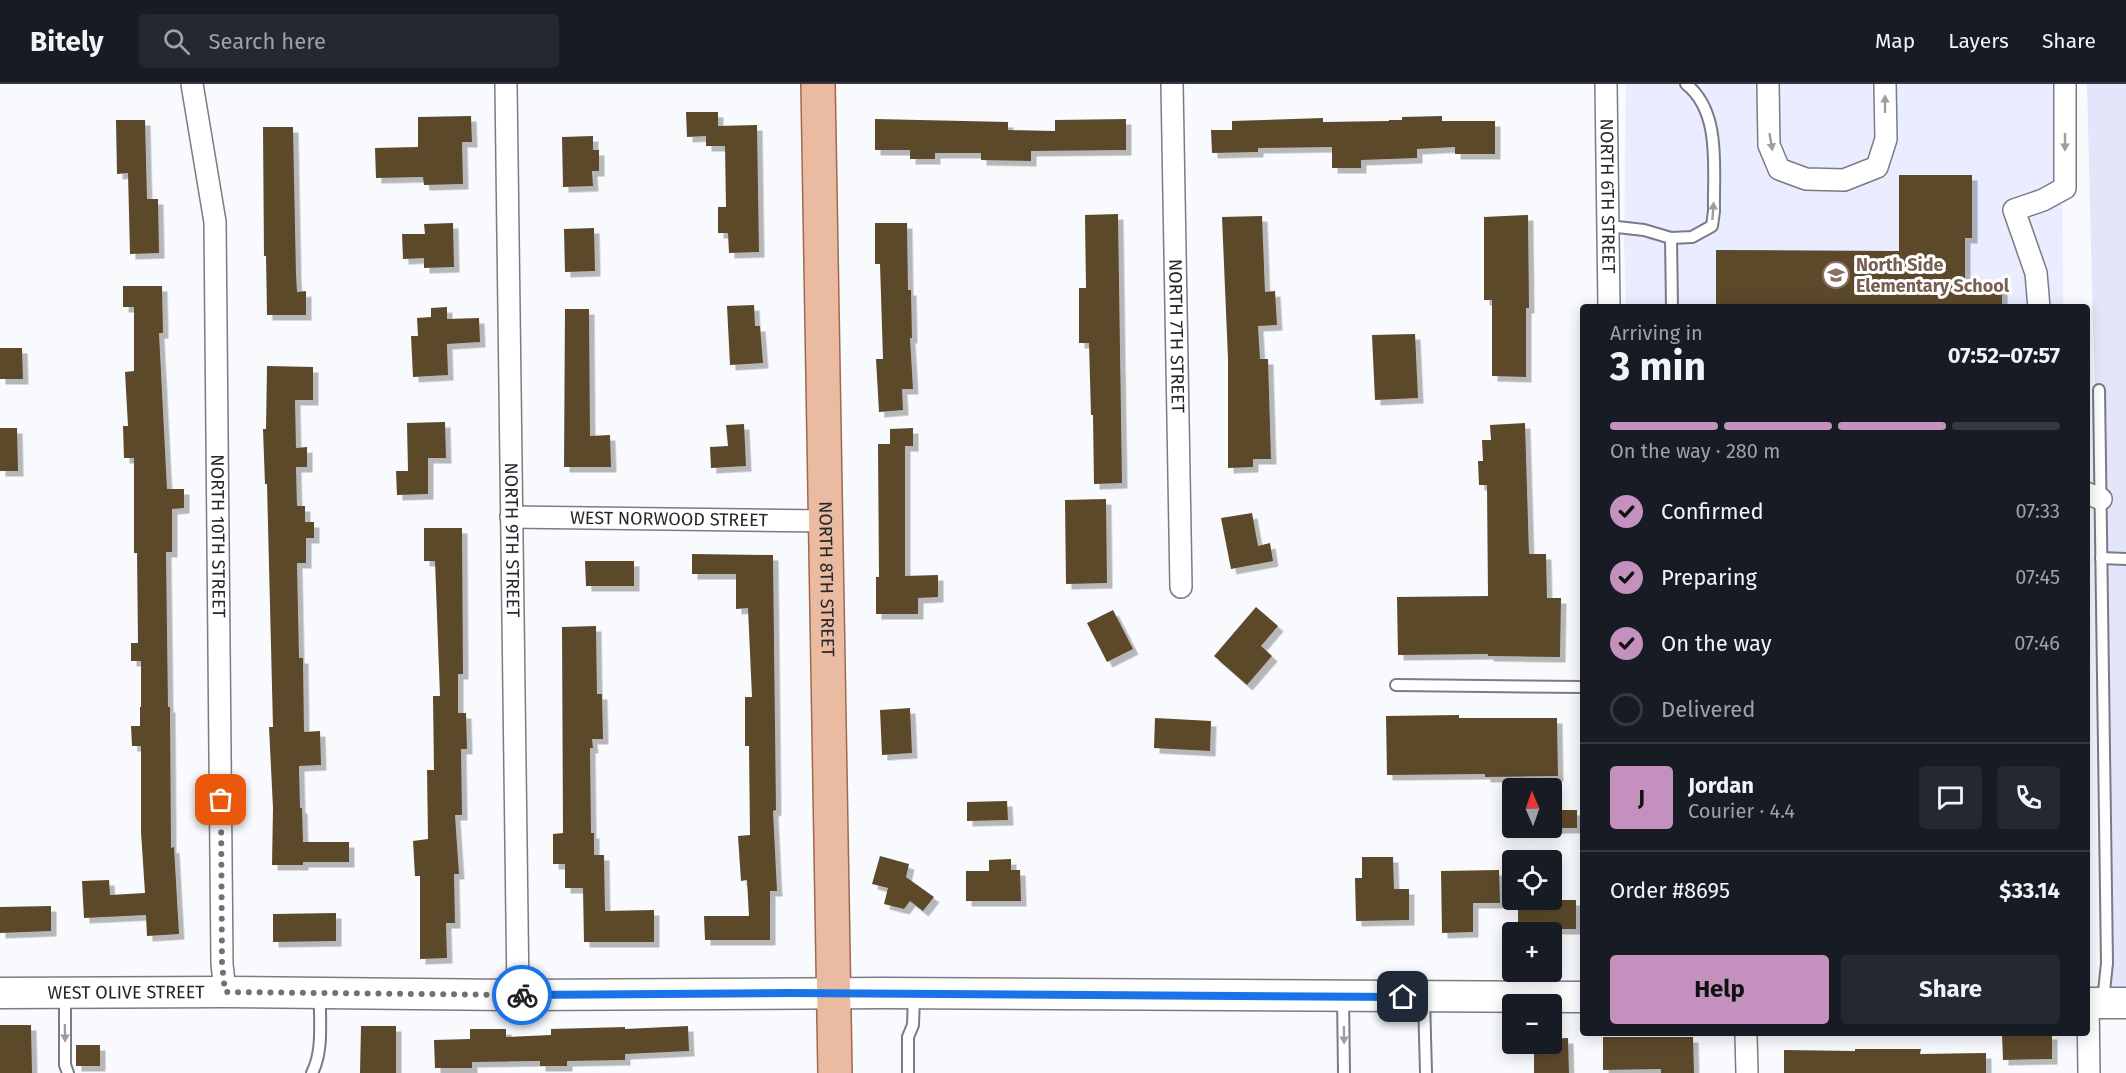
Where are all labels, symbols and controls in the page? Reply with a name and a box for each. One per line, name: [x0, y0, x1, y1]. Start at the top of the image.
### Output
search box: [139, 14, 559, 68]
text: Bitely: [30, 25, 103, 58]
icon: search: [160, 25, 193, 58]
text: Search here: [208, 28, 326, 55]
text: Map: [1875, 28, 1915, 54]
text: Layers: [1948, 28, 2009, 54]
text: Share: [2042, 28, 2096, 54]
one-way arrow: [1881, 94, 1890, 113]
street label: NORTH 6TH STREET: [1595, 118, 1620, 274]
one-way arrow: [1766, 133, 1775, 152]
one-way arrow: [2060, 133, 2070, 152]
one-way arrow: [1708, 201, 1718, 220]
place label: North Side Elementary School: [1856, 254, 2010, 297]
street label: NORTH 7TH STREET: [1164, 259, 1189, 414]
school or university icon: North Side Elementary School: [1821, 260, 1851, 290]
text: Arriving in: [1610, 321, 1703, 345]
text: 07:52–07:57: [1948, 342, 2060, 369]
text: 3 min: [1610, 344, 1706, 390]
text: On the way · 280 m: [1610, 439, 1780, 463]
street label: NORTH 10TH STREET: [206, 454, 230, 619]
street label: NORTH 9TH STREET: [500, 462, 524, 618]
icon: check: [1610, 495, 1643, 528]
text: Confirmed: [1661, 498, 1764, 525]
text: 07:33: [2015, 499, 2060, 523]
street label: NORTH 8TH STREET: [814, 501, 839, 658]
street label: WEST NORWOOD STREET: [570, 507, 769, 531]
icon: check: [1610, 561, 1643, 594]
text: Preparing: [1661, 564, 1757, 591]
text: 07:45: [2015, 565, 2060, 589]
icon: check: [1610, 627, 1643, 660]
text: On the way: [1661, 630, 1772, 657]
text: 07:46: [2014, 631, 2060, 655]
text: Delivered: [1661, 696, 1756, 723]
button: chat: [1919, 766, 1982, 829]
button: phone: [1997, 766, 2060, 829]
text: Jordan: [1688, 772, 1754, 799]
pin: [195, 774, 246, 825]
north arrow: [1502, 778, 1562, 838]
map controls: [1502, 778, 1562, 1054]
icon: bag: [204, 783, 237, 816]
text: J: [1638, 784, 1645, 811]
text: Courier · 4.4: [1688, 799, 1795, 823]
button: locate: [1502, 850, 1562, 910]
text: Order #8695: [1610, 877, 1730, 904]
text: $33.14: [1999, 877, 2060, 904]
button: +: [1502, 922, 1562, 982]
button: Help: [1610, 955, 1829, 1024]
button: Share: [1841, 955, 2060, 1024]
courier: [492, 965, 552, 1025]
pin: [1377, 971, 1428, 1022]
icon: bike: [506, 979, 539, 1012]
icon: home: [1386, 980, 1419, 1013]
street label: WEST OLIVE STREET: [47, 981, 205, 1004]
button: −: [1502, 994, 1562, 1054]
one-way arrow: [60, 1023, 70, 1042]
one-way arrow: [1339, 1025, 1349, 1044]

